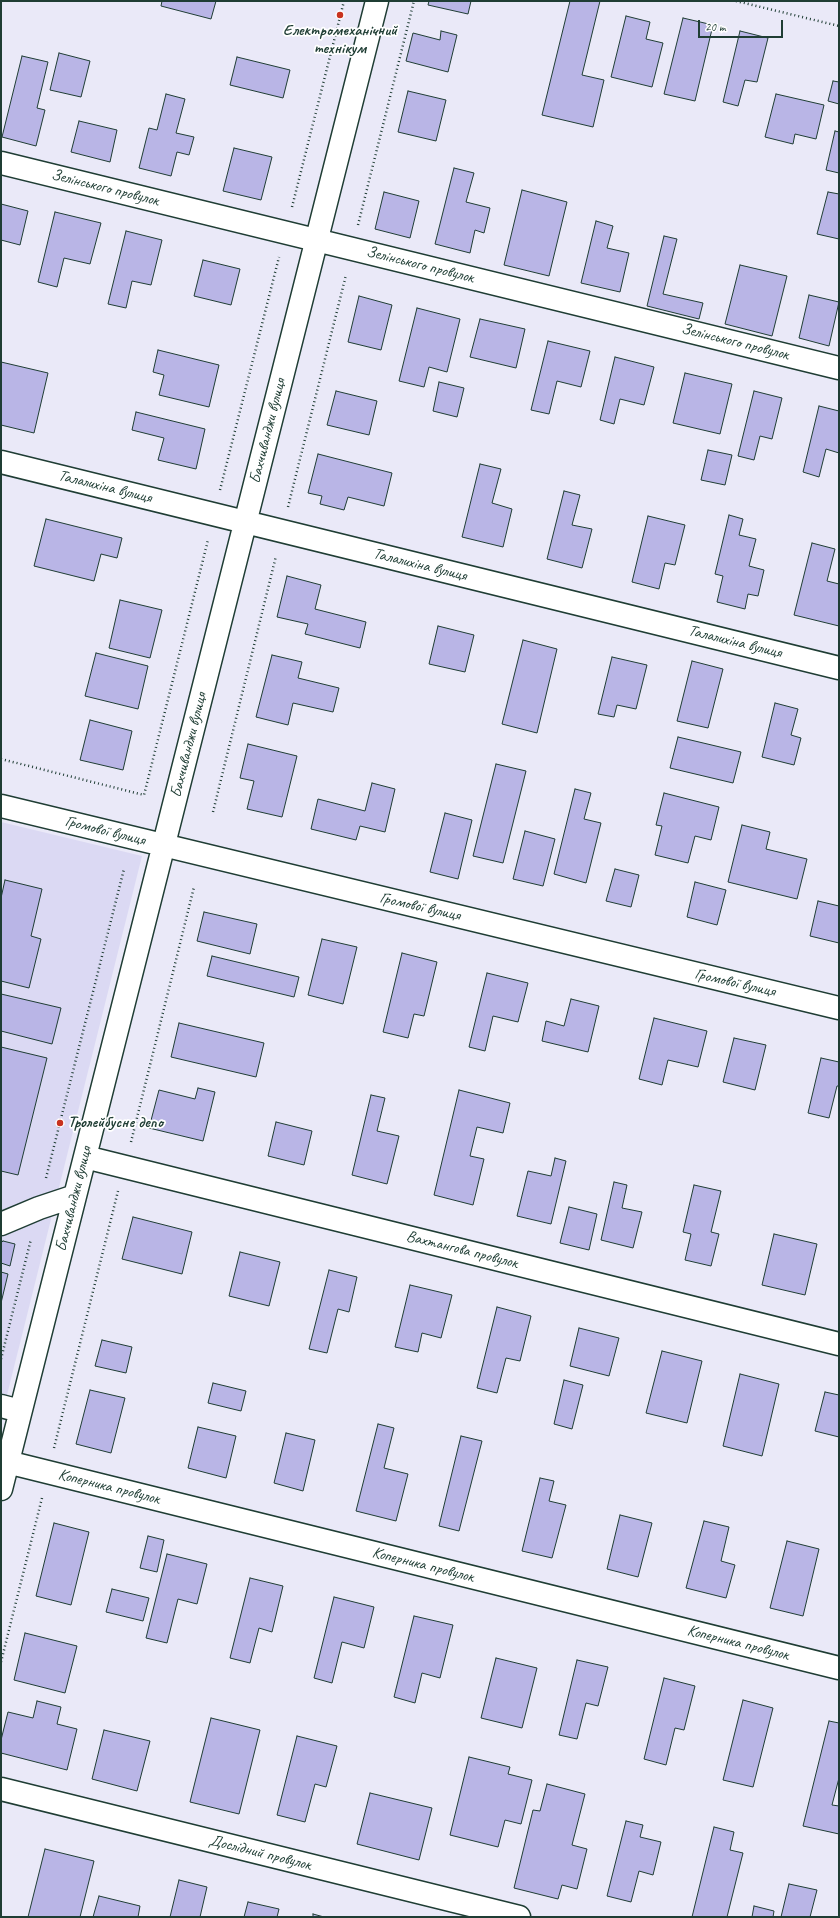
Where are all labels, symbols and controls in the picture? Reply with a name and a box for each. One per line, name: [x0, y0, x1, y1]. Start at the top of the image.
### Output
marker: Електромеханічний технікум: [335, 10, 345, 20]
scale bar: [700, 12, 785, 38]
text: 20 m: [705, 19, 725, 35]
place label: Електромеханічний технікум: [283, 21, 397, 59]
street label: Зелінського провулок: [49, 165, 161, 211]
street label: Зелінського провулок: [364, 242, 476, 288]
street label: Зелінського провулок: [679, 319, 791, 365]
street label: Бахчиванджи вулиця: [246, 376, 290, 486]
street label: Талалихіна вулиця: [56, 466, 154, 508]
street label: Талалихіна вулиця: [371, 544, 469, 586]
street label: Талалихіна вулиця: [686, 621, 784, 663]
street label: Бахчиванджи вулиця: [167, 690, 211, 800]
street label: Громової вулиця: [63, 812, 147, 850]
street label: Громової вулиця: [378, 888, 462, 926]
street label: Громової вулиця: [693, 964, 777, 1002]
place label: Тролейбусне депо: [68, 1113, 163, 1133]
marker: Тролейбусне депо: [55, 1118, 65, 1128]
street label: Бахчиванджи вулиця: [52, 1144, 96, 1254]
street label: Вахтангова провулок: [404, 1227, 520, 1273]
street label: Коперника провулок: [56, 1465, 162, 1509]
street label: Коперника провулок: [370, 1543, 476, 1587]
street label: Коперника провулок: [685, 1621, 791, 1665]
street label: Дослідний провулок: [207, 1831, 313, 1875]

